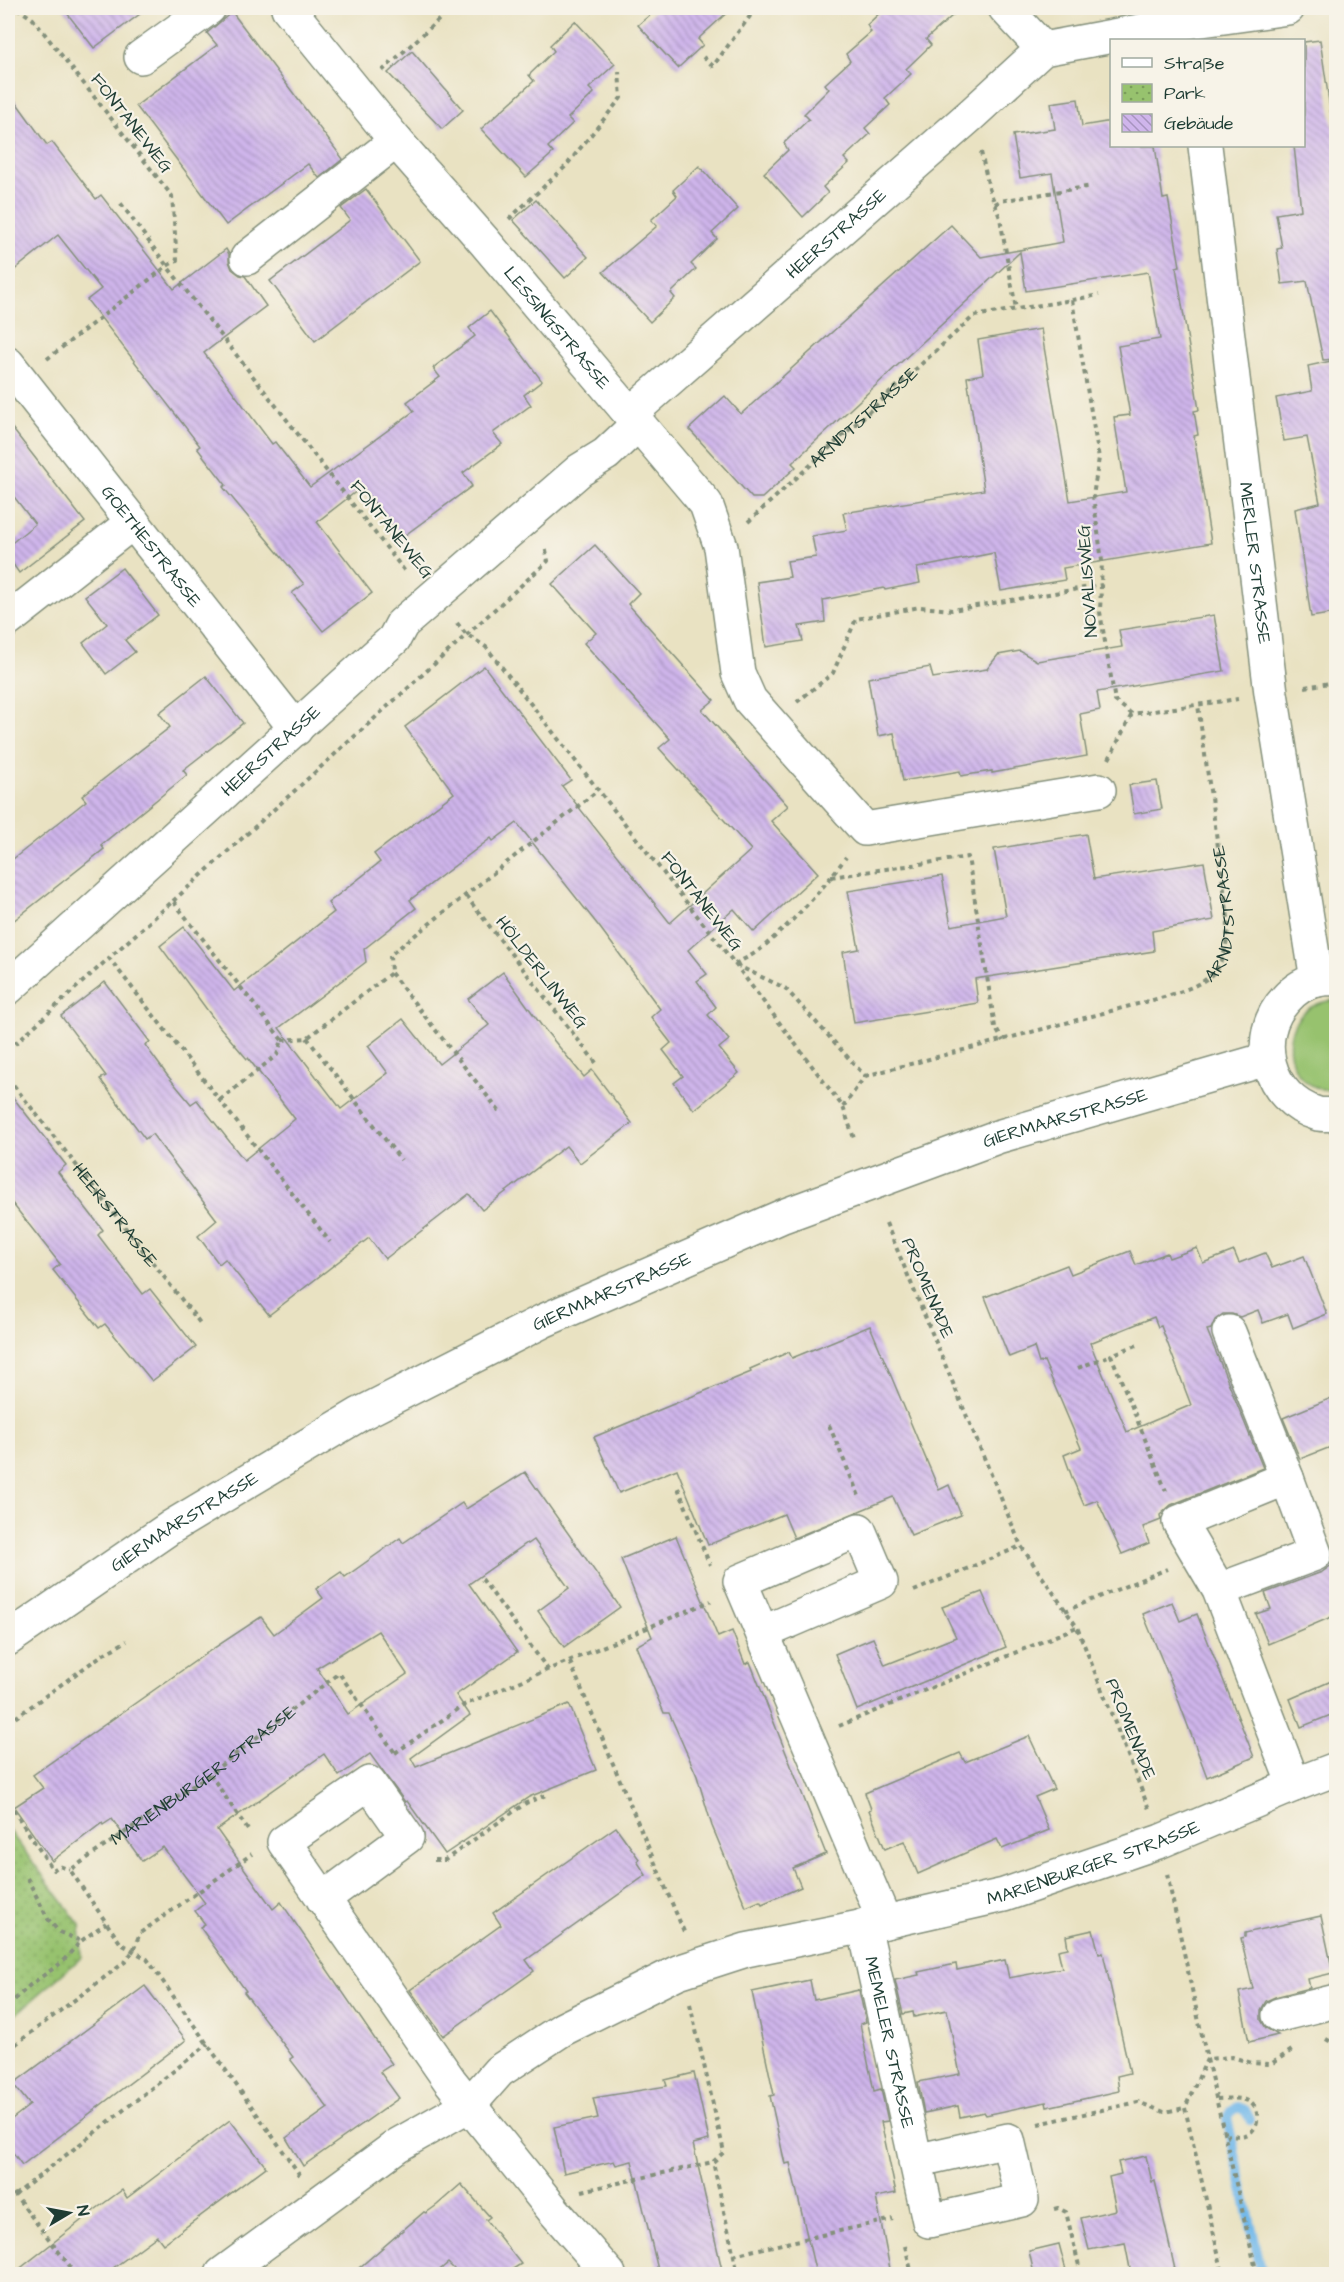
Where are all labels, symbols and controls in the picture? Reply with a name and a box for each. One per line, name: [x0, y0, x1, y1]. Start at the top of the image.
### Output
legend: [1110, 39, 1305, 147]
text: Straße: [1164, 51, 1225, 76]
street label: FONTANEWEG: [85, 68, 179, 179]
text: Park: [1164, 81, 1206, 106]
text: Gebäude: [1164, 111, 1234, 136]
street label: HEERSTRASSE: [781, 183, 892, 285]
street label: LESSINGSTRASSE: [498, 261, 616, 395]
street label: ARNDTSTRASSE: [804, 361, 924, 474]
street label: FONTANEWEG: [344, 475, 440, 584]
street label: GOETHESTRASSE: [95, 480, 207, 613]
street label: MERLER STRASSE: [1233, 481, 1277, 646]
street label: NOVALISWEG: [1071, 523, 1104, 638]
street label: HEERSTRASSE: [216, 699, 326, 802]
street label: ARNDTSTRASSE: [1199, 844, 1241, 988]
street label: FONTANEWEG: [655, 846, 749, 957]
street label: HÖLDERLINWEG: [490, 911, 594, 1034]
street label: GIERMAARSTRASSE: [979, 1082, 1151, 1154]
street label: HEERSTRASSE: [66, 1158, 164, 1273]
street label: PROMENADE: [895, 1234, 960, 1343]
street label: GIERMAARSTRASSE: [528, 1246, 695, 1337]
street label: GIERMAARSTRASSE: [106, 1465, 263, 1578]
street label: PROMENADE: [1099, 1675, 1162, 1784]
street label: MARIENBURGER STRASSE: [106, 1699, 301, 1852]
street label: MARIENBURGER STRASSE: [985, 1814, 1204, 1911]
street label: MEMELER STRASSE: [858, 1954, 920, 2131]
north arrow: [39, 2183, 99, 2243]
text: N: [71, 2204, 94, 2217]

